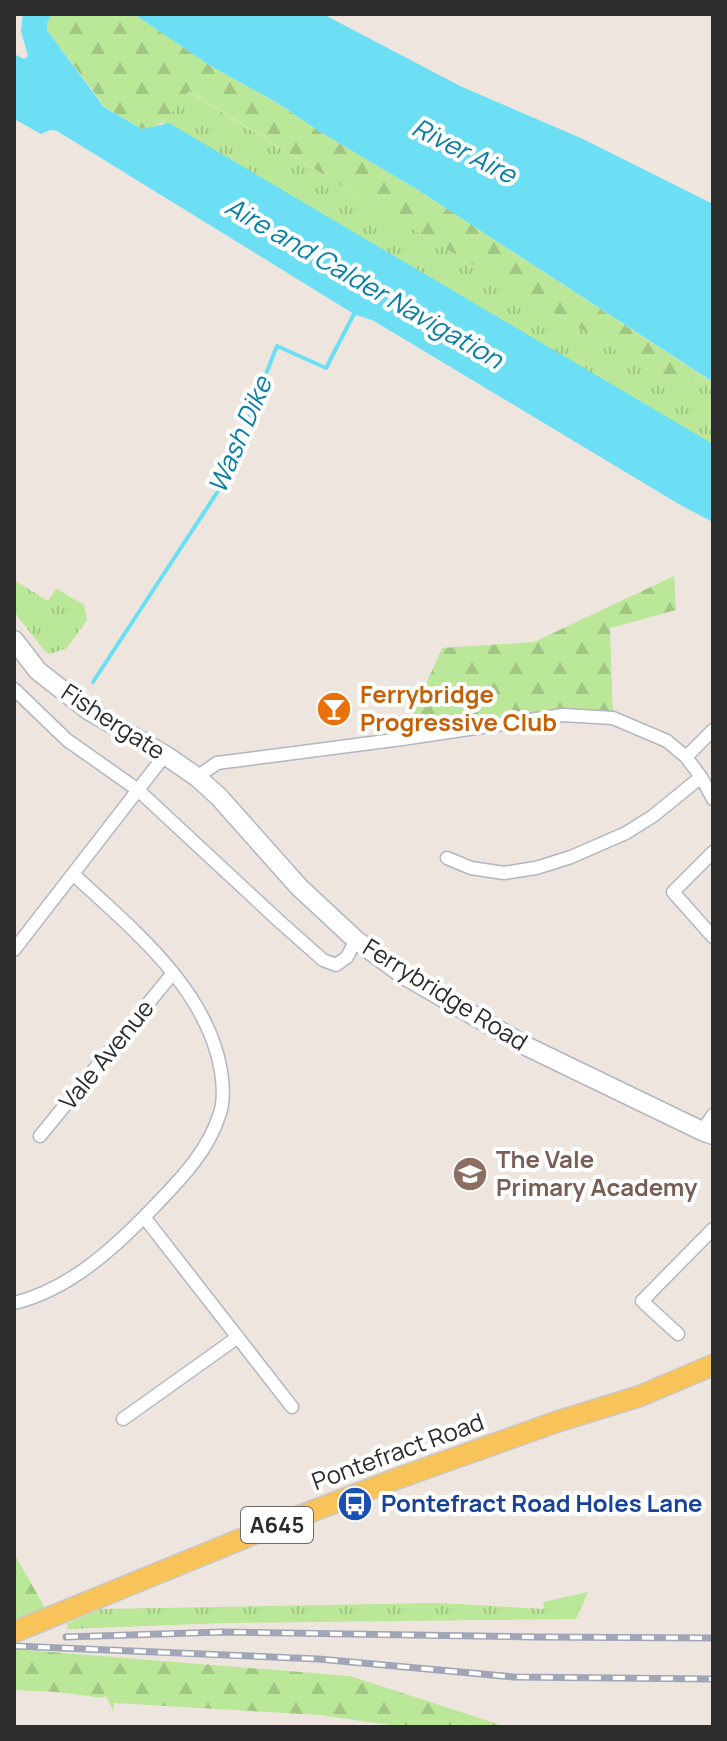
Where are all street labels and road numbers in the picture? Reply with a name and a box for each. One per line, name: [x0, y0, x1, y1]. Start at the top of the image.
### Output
street label: Fishergate: [56, 675, 172, 767]
street label: Ferrybridge Road: [357, 930, 534, 1058]
street label: Vale Avenue: [51, 992, 161, 1116]
street label: Pontefract Road: [307, 1404, 488, 1497]
road number: A645: [241, 1507, 313, 1543]

